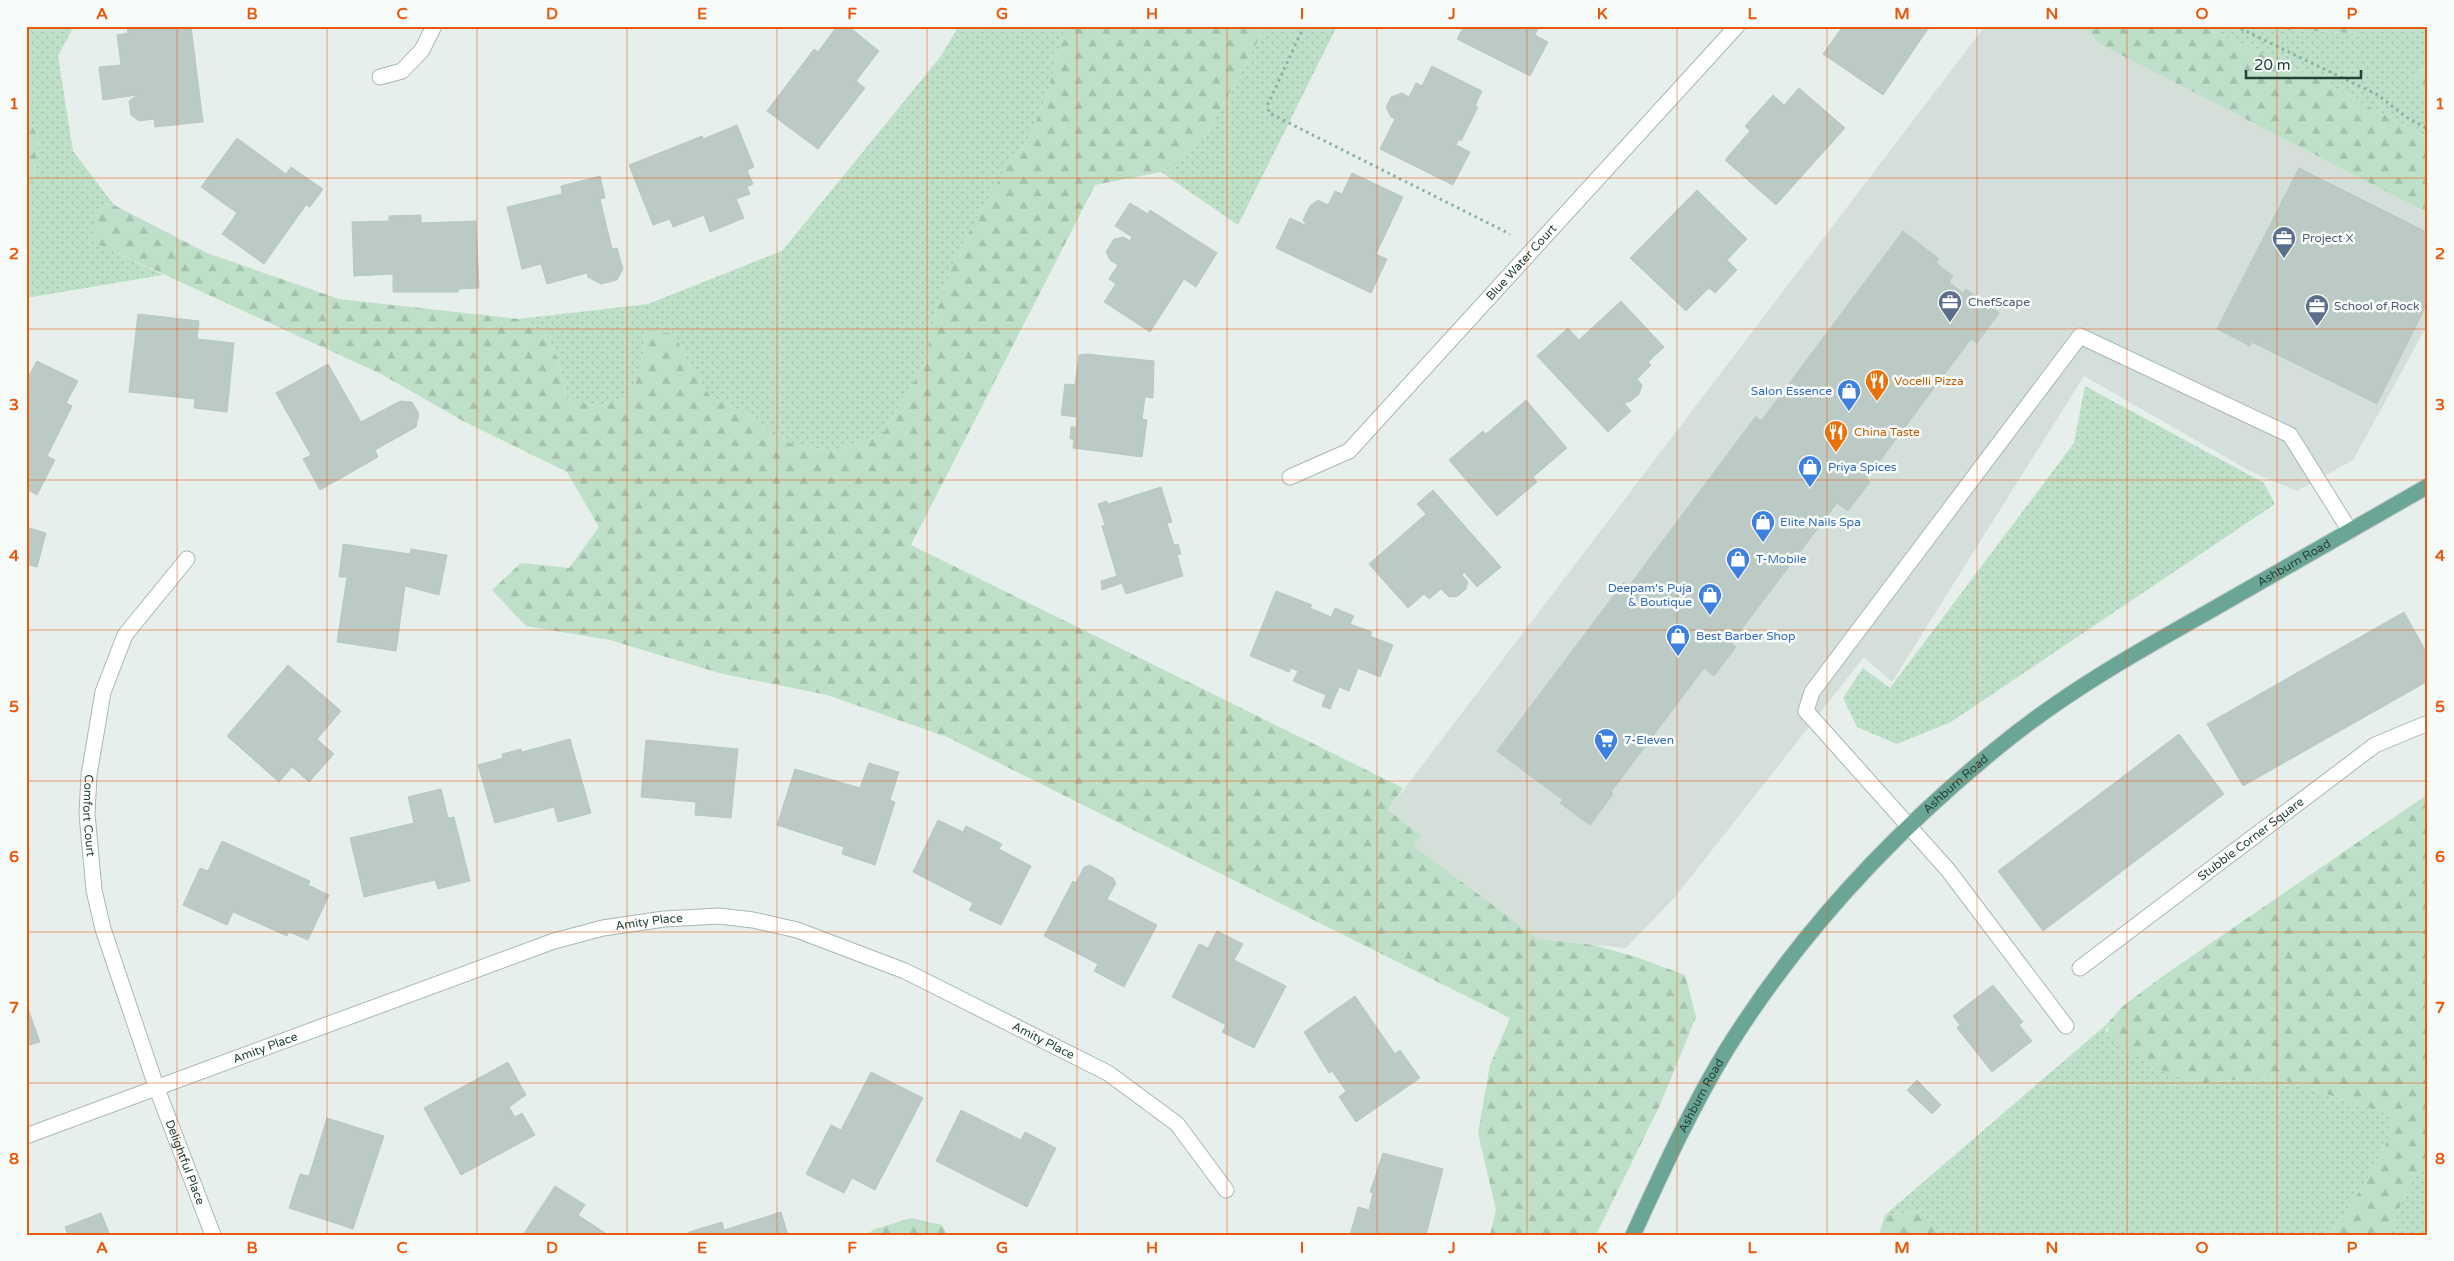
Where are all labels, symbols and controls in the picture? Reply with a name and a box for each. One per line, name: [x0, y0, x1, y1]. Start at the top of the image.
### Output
text: A: [96, 4, 108, 24]
text: B: [246, 4, 258, 24]
text: C: [396, 4, 408, 24]
text: D: [546, 4, 558, 24]
text: E: [697, 4, 707, 24]
text: F: [847, 4, 857, 24]
text: G: [996, 4, 1008, 24]
text: H: [1146, 4, 1158, 24]
text: I: [1300, 4, 1304, 24]
text: J: [1447, 4, 1456, 24]
text: K: [1597, 4, 1608, 24]
text: L: [1747, 4, 1757, 24]
text: M: [1894, 4, 1910, 24]
text: N: [2046, 4, 2058, 24]
text: O: [2196, 4, 2209, 24]
text: P: [2347, 4, 2358, 24]
scale bar: [2246, 48, 2362, 80]
text: 20 m: [2254, 56, 2291, 74]
text: 1: [9, 94, 19, 114]
text: 1: [2435, 94, 2445, 114]
street label: Blue Water Court: [1483, 221, 1560, 303]
office icon: Project X: [2271, 225, 2297, 259]
place label: Project X: [2302, 231, 2354, 245]
text: 2: [9, 244, 19, 264]
text: 2: [2435, 244, 2445, 264]
office icon: ChefScape: [1937, 289, 1963, 323]
office icon: School of Rock: [2304, 293, 2330, 327]
place label: ChefScape: [1968, 295, 2030, 309]
place label: School of Rock: [2334, 299, 2420, 313]
restaurant icon: Vocelli Pizza: [1864, 368, 1890, 402]
place label: Vocelli Pizza: [1894, 374, 1964, 388]
shop icon: Salon Essence: [1836, 378, 1862, 412]
place label: Salon Essence: [1751, 384, 1832, 398]
text: 3: [9, 395, 19, 415]
text: 3: [2435, 395, 2445, 415]
restaurant icon: China Taste: [1823, 419, 1849, 453]
place label: China Taste: [1854, 425, 1920, 439]
shop icon: Priya Spices: [1797, 454, 1823, 488]
place label: Priya Spices: [1828, 460, 1897, 474]
shop icon: Elite Nails Spa: [1750, 509, 1776, 543]
place label: Elite Nails Spa: [1780, 515, 1861, 529]
street label: Ashburn Road: [2255, 536, 2333, 589]
text: 4: [9, 546, 19, 566]
shop icon: T-Mobile: [1725, 546, 1751, 580]
text: 4: [2435, 546, 2445, 566]
place label: T-Mobile: [1756, 552, 1807, 566]
place label: Deepam's Puja & Boutique: [1608, 581, 1692, 609]
shop icon: Deepam's Puja & Boutique: [1697, 582, 1723, 616]
shop icon: Best Barber Shop: [1665, 623, 1691, 657]
place label: Best Barber Shop: [1696, 629, 1796, 643]
text: 5: [9, 697, 19, 717]
text: 5: [2435, 697, 2445, 717]
supermarket icon: 7-Eleven: [1593, 727, 1619, 761]
place label: 7-Eleven: [1624, 733, 1674, 747]
street label: Ashburn Road: [1920, 751, 1991, 816]
street label: Comfort Court: [80, 774, 98, 858]
street label: Stubble Corner Square: [2195, 794, 2307, 884]
text: 6: [9, 847, 19, 867]
text: 6: [2435, 847, 2445, 867]
street label: Amity Place: [614, 911, 683, 933]
text: 7: [9, 998, 19, 1018]
text: 7: [2435, 998, 2445, 1018]
street label: Amity Place: [1010, 1019, 1077, 1062]
street label: Amity Place: [231, 1029, 300, 1066]
street label: Ashburn Road: [1675, 1056, 1727, 1135]
street label: Delightful Place: [162, 1118, 208, 1207]
text: 8: [9, 1149, 19, 1169]
text: 8: [2435, 1149, 2445, 1169]
text: A: [96, 1238, 108, 1258]
text: B: [246, 1238, 258, 1258]
text: C: [396, 1238, 408, 1258]
text: D: [546, 1238, 558, 1258]
text: E: [697, 1238, 707, 1258]
text: F: [847, 1238, 857, 1258]
text: G: [996, 1238, 1008, 1258]
text: H: [1146, 1238, 1158, 1258]
text: I: [1300, 1238, 1304, 1258]
text: J: [1447, 1238, 1456, 1258]
text: K: [1597, 1238, 1608, 1258]
text: L: [1747, 1238, 1757, 1258]
text: M: [1894, 1238, 1910, 1258]
text: N: [2046, 1238, 2058, 1258]
text: O: [2196, 1238, 2209, 1258]
text: P: [2347, 1238, 2358, 1258]

